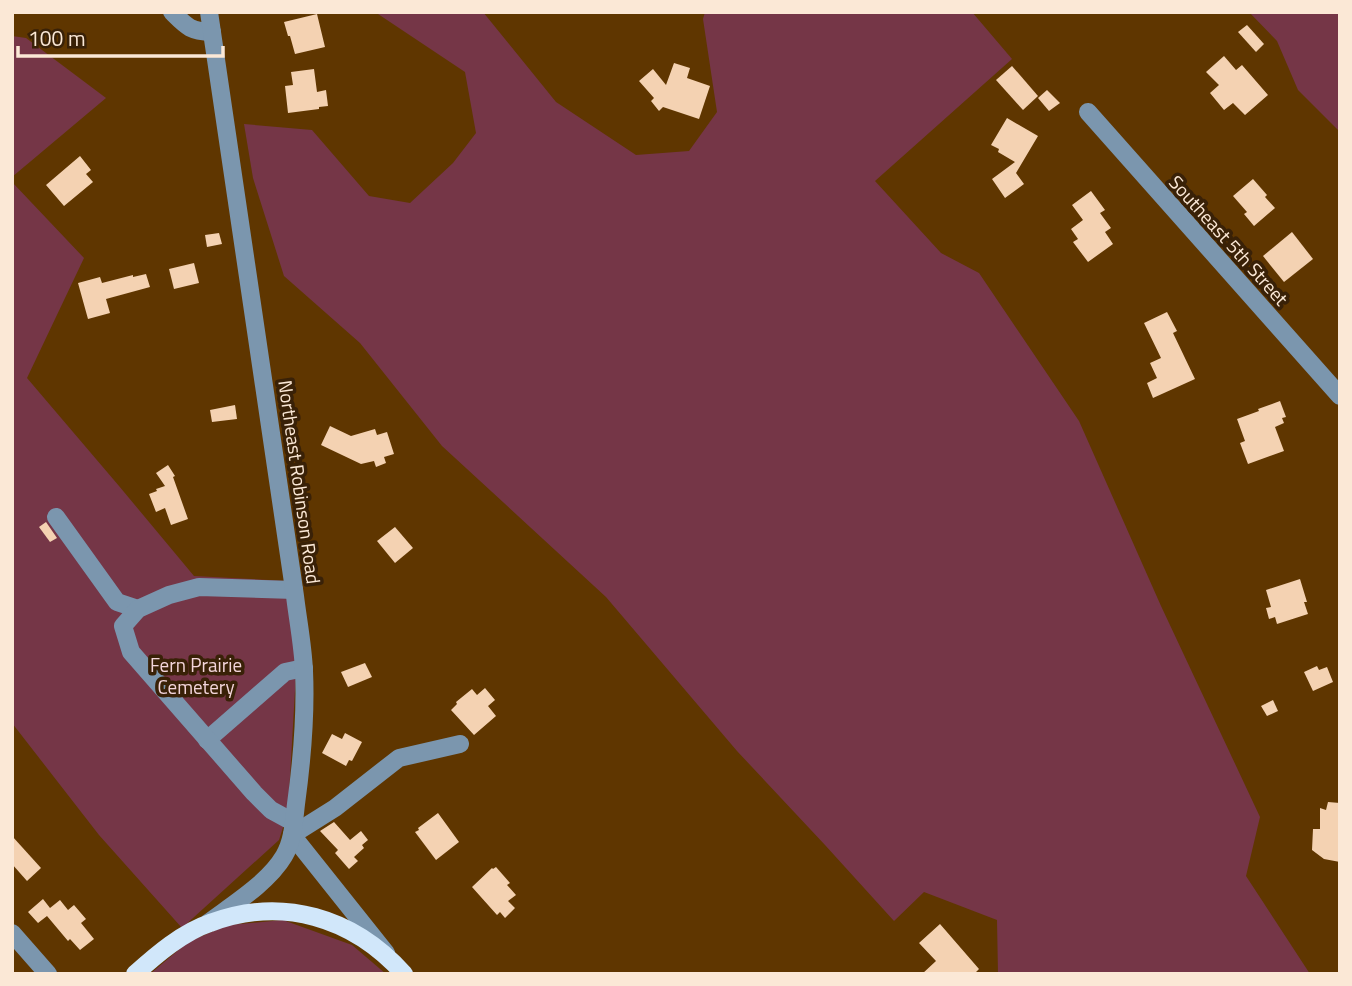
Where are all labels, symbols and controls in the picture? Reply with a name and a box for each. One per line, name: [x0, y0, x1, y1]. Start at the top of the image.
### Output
scale bar: [18, 14, 222, 58]
text: 100 m: [28, 22, 85, 54]
street label: Southeast 5th Street: [1162, 168, 1296, 312]
street label: Northeast Robinson Road: [271, 378, 329, 586]
park label: Fern Prairie Cemetery: [150, 650, 242, 701]

